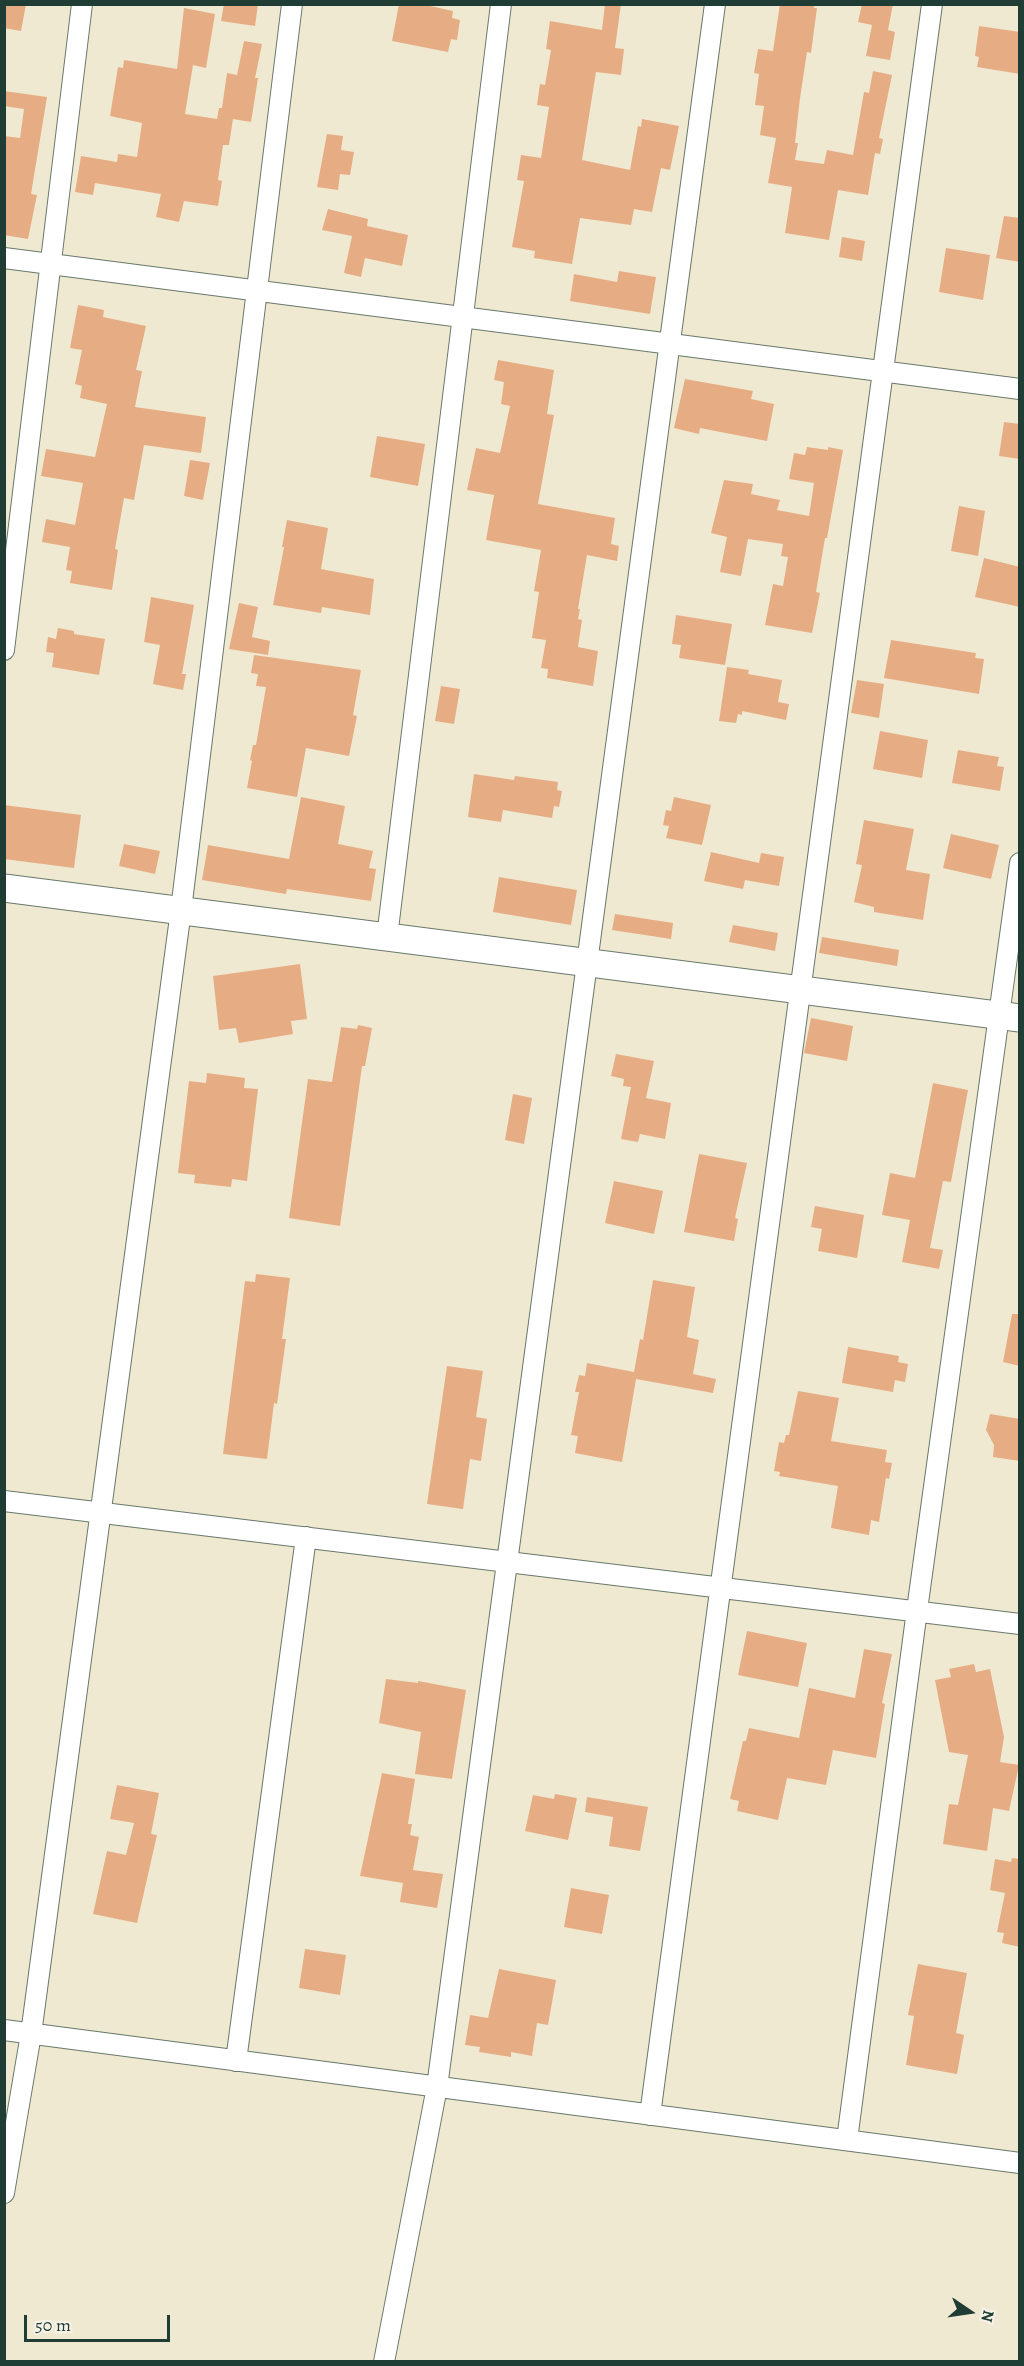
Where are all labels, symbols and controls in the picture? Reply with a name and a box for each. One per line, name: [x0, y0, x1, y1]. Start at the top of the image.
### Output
north arrow: [940, 2282, 1000, 2342]
scale bar: [27, 2303, 172, 2341]
text: N: [976, 2308, 1000, 2324]
text: 50 m: [35, 2313, 71, 2337]

